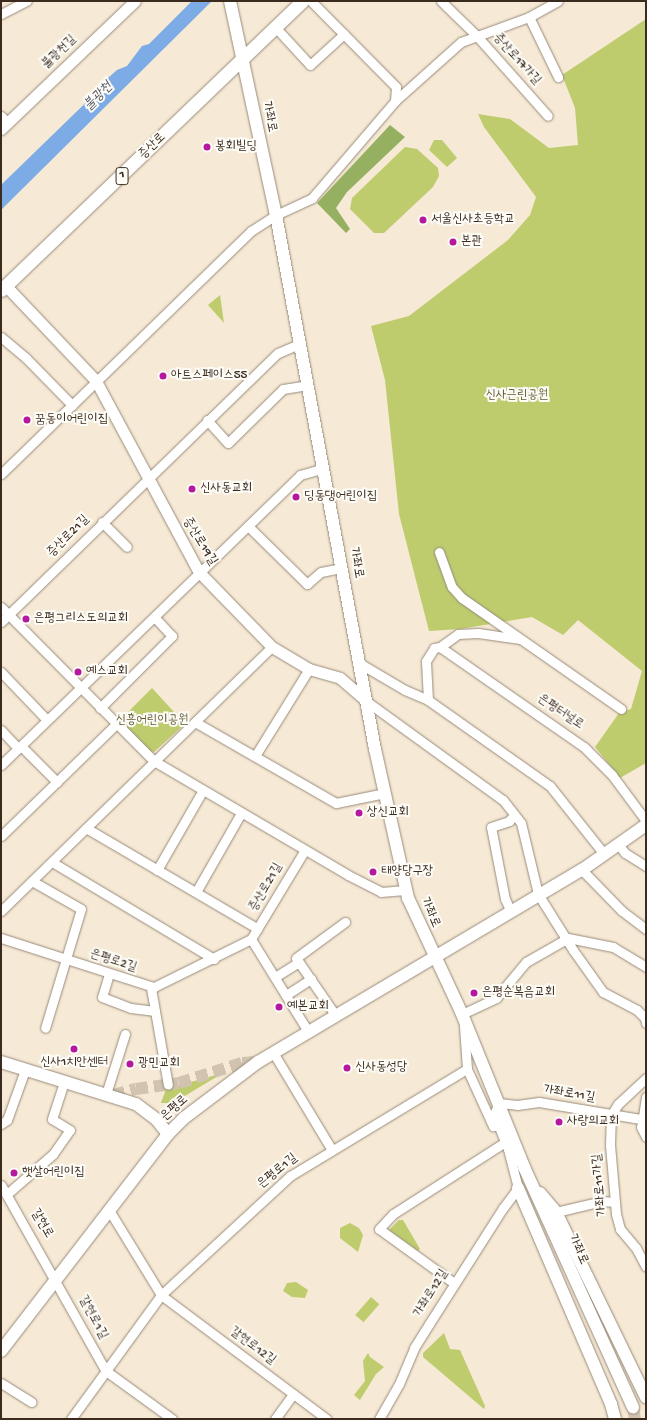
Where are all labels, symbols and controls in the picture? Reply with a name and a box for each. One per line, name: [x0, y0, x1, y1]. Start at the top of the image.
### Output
street label: 증산로17가길: [489, 31, 543, 89]
street label: 불광천길: [40, 33, 80, 73]
water label: 불광천: [81, 79, 117, 115]
street label: 가좌로: [257, 100, 279, 134]
street label: 증산로: [136, 130, 170, 164]
place label: 봉회빌딩: [215, 139, 257, 155]
marker: 봉회빌딩: [202, 142, 212, 152]
road number: 1: [115, 166, 129, 186]
place label: 서울신사초등학교: [431, 212, 515, 228]
marker: 서울신사초등학교: [418, 215, 428, 225]
place label: 본관: [461, 234, 482, 250]
marker: 본관: [448, 237, 458, 247]
place label: 아트스페이스55: [171, 368, 247, 384]
marker: 아트스페이스55: [158, 371, 168, 381]
park label: 신사근린공원: [486, 388, 548, 404]
place label: 꿈동이어린이집: [35, 412, 108, 428]
marker: 꿈동이어린이집: [22, 415, 32, 425]
place label: 신사동교회: [200, 481, 252, 497]
marker: 신사동교회: [187, 484, 197, 494]
place label: 딩동댕어린이집: [304, 489, 377, 505]
marker: 딩동댕어린이집: [291, 492, 301, 502]
street label: 증산로21길: [45, 513, 93, 561]
street label: 증산로19길: [178, 515, 220, 569]
street label: 가좌로: [345, 546, 365, 580]
place label: 은평그리스도의교회: [34, 611, 128, 627]
marker: 은평그리스도의교회: [21, 614, 31, 624]
place label: 예스교회: [86, 664, 128, 680]
marker: 예스교회: [73, 667, 83, 677]
street label: 은평터널로: [534, 692, 586, 734]
park label: 신흥어린이공원: [115, 713, 189, 729]
place label: 상신교회: [367, 805, 409, 821]
marker: 상신교회: [354, 808, 364, 818]
street label: 증산로21길: [247, 861, 287, 915]
place label: 태양당구장: [381, 864, 433, 880]
marker: 태양당구장: [368, 867, 378, 877]
street label: 가좌로: [416, 896, 442, 930]
street label: 은평로2길: [88, 947, 138, 977]
place label: 은평순복음교회: [482, 985, 555, 1001]
marker: 은평순복음교회: [469, 988, 479, 998]
place label: 예본교회: [287, 999, 329, 1015]
marker: 예본교회: [274, 1002, 284, 1012]
marker: 신사1치안센터: [69, 1044, 79, 1054]
place label: 신사1치안센터: [40, 1055, 108, 1071]
place label: 광민교회: [138, 1056, 180, 1072]
marker: 광민교회: [125, 1059, 135, 1069]
place label: 신사동성당: [355, 1060, 407, 1076]
marker: 신사동성당: [342, 1063, 352, 1073]
street label: 가좌로11길: [542, 1083, 596, 1107]
street label: 은평로: [158, 1093, 192, 1125]
place label: 사랑의교회: [567, 1114, 619, 1130]
marker: 사랑의교회: [554, 1117, 564, 1127]
street label: 은평로1길: [255, 1151, 301, 1193]
street label: 가좌로11가길: [590, 1153, 612, 1217]
place label: 햇살어린이집: [22, 1165, 85, 1181]
marker: 햇살어린이집: [9, 1168, 19, 1178]
street label: 갈현로: [26, 1207, 56, 1241]
street label: 가좌로: [563, 1232, 591, 1268]
street label: 가좌로12길: [411, 1267, 453, 1321]
street label: 갈현로1길: [74, 1294, 110, 1342]
street label: 갈현로12길: [226, 1325, 278, 1369]

